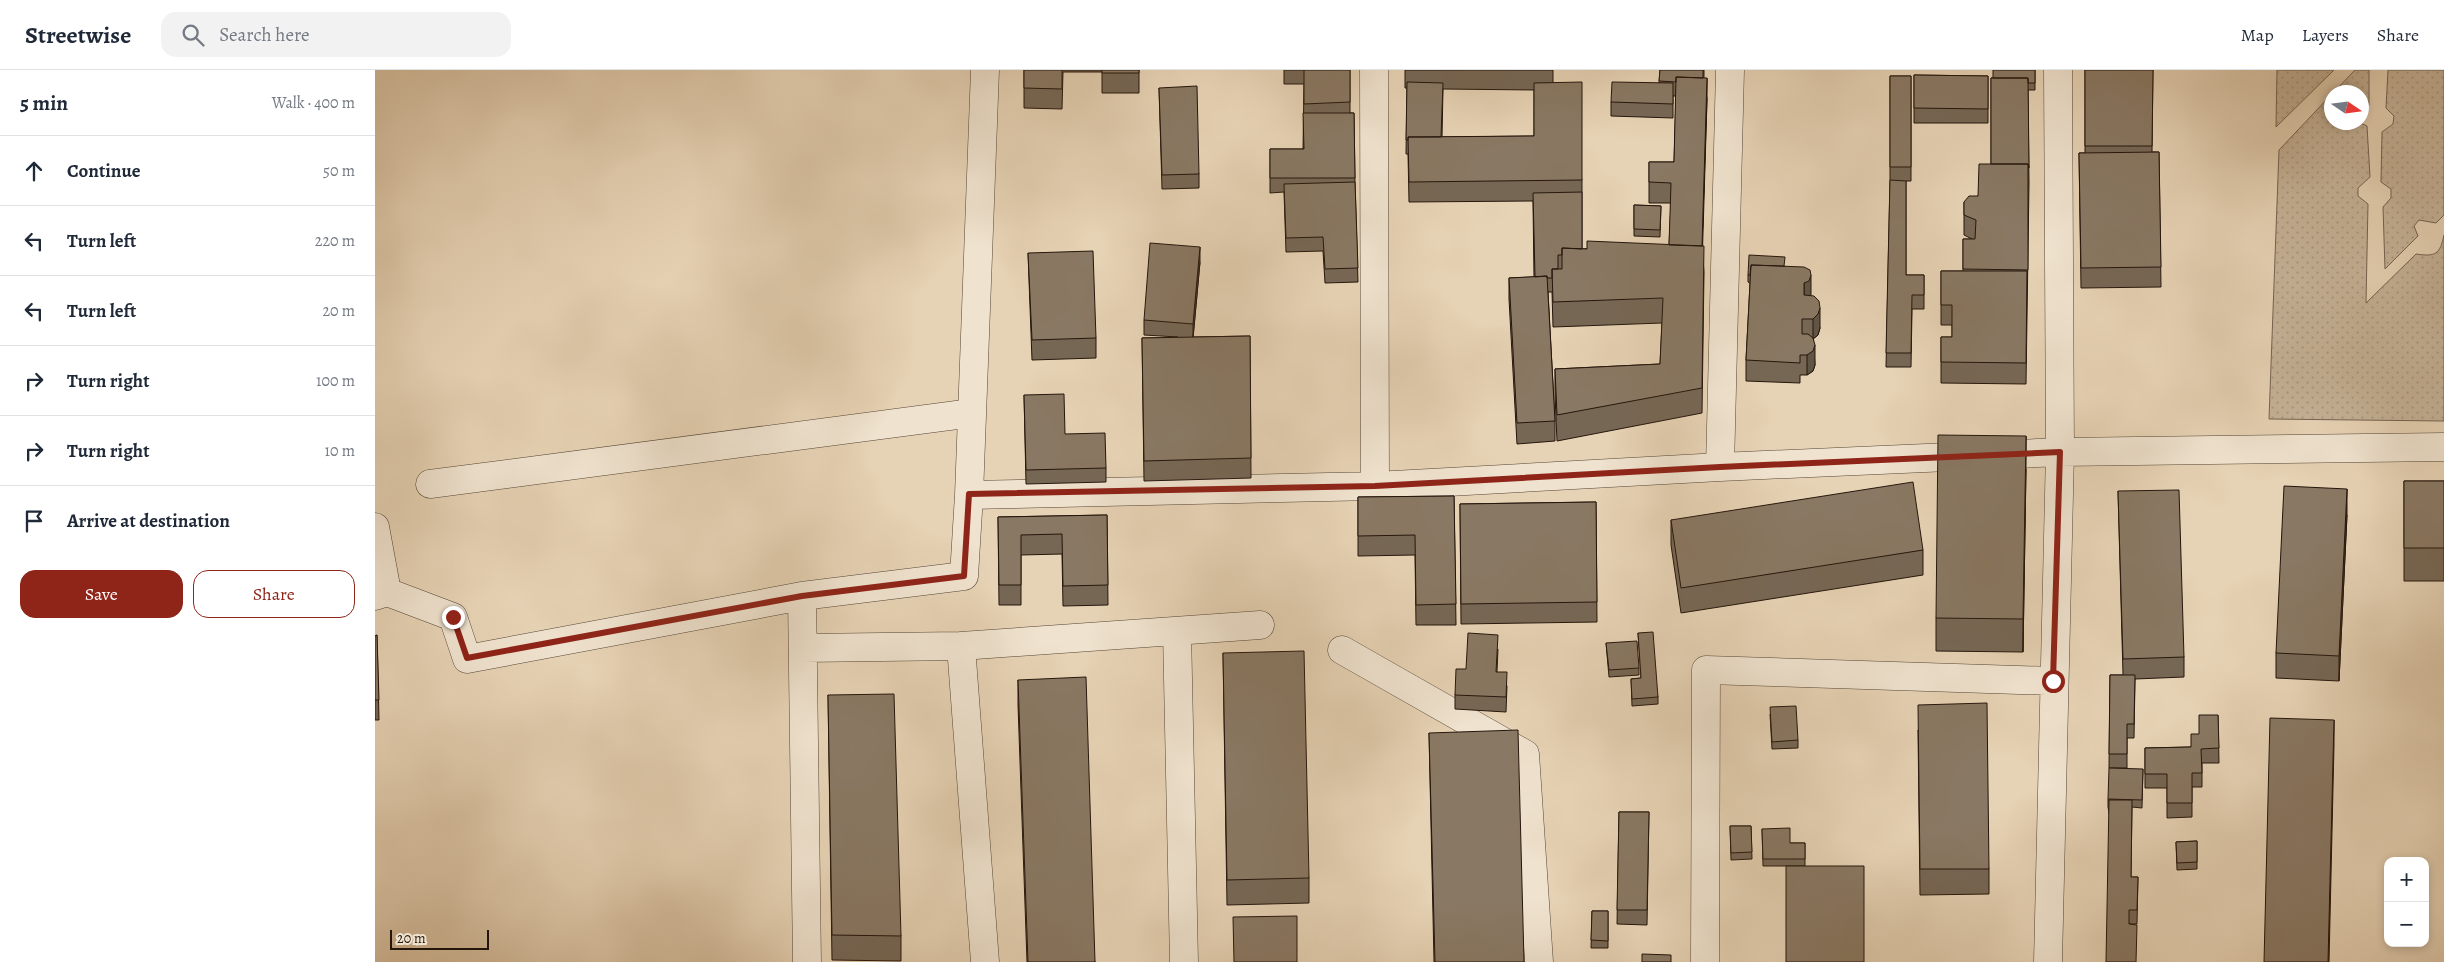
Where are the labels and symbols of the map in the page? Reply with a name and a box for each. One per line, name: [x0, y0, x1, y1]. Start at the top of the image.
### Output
north arrow: [2324, 85, 2369, 130]
route end: [442, 606, 465, 629]
route start: [2042, 670, 2065, 693]
scale bar: [390, 927, 489, 950]

